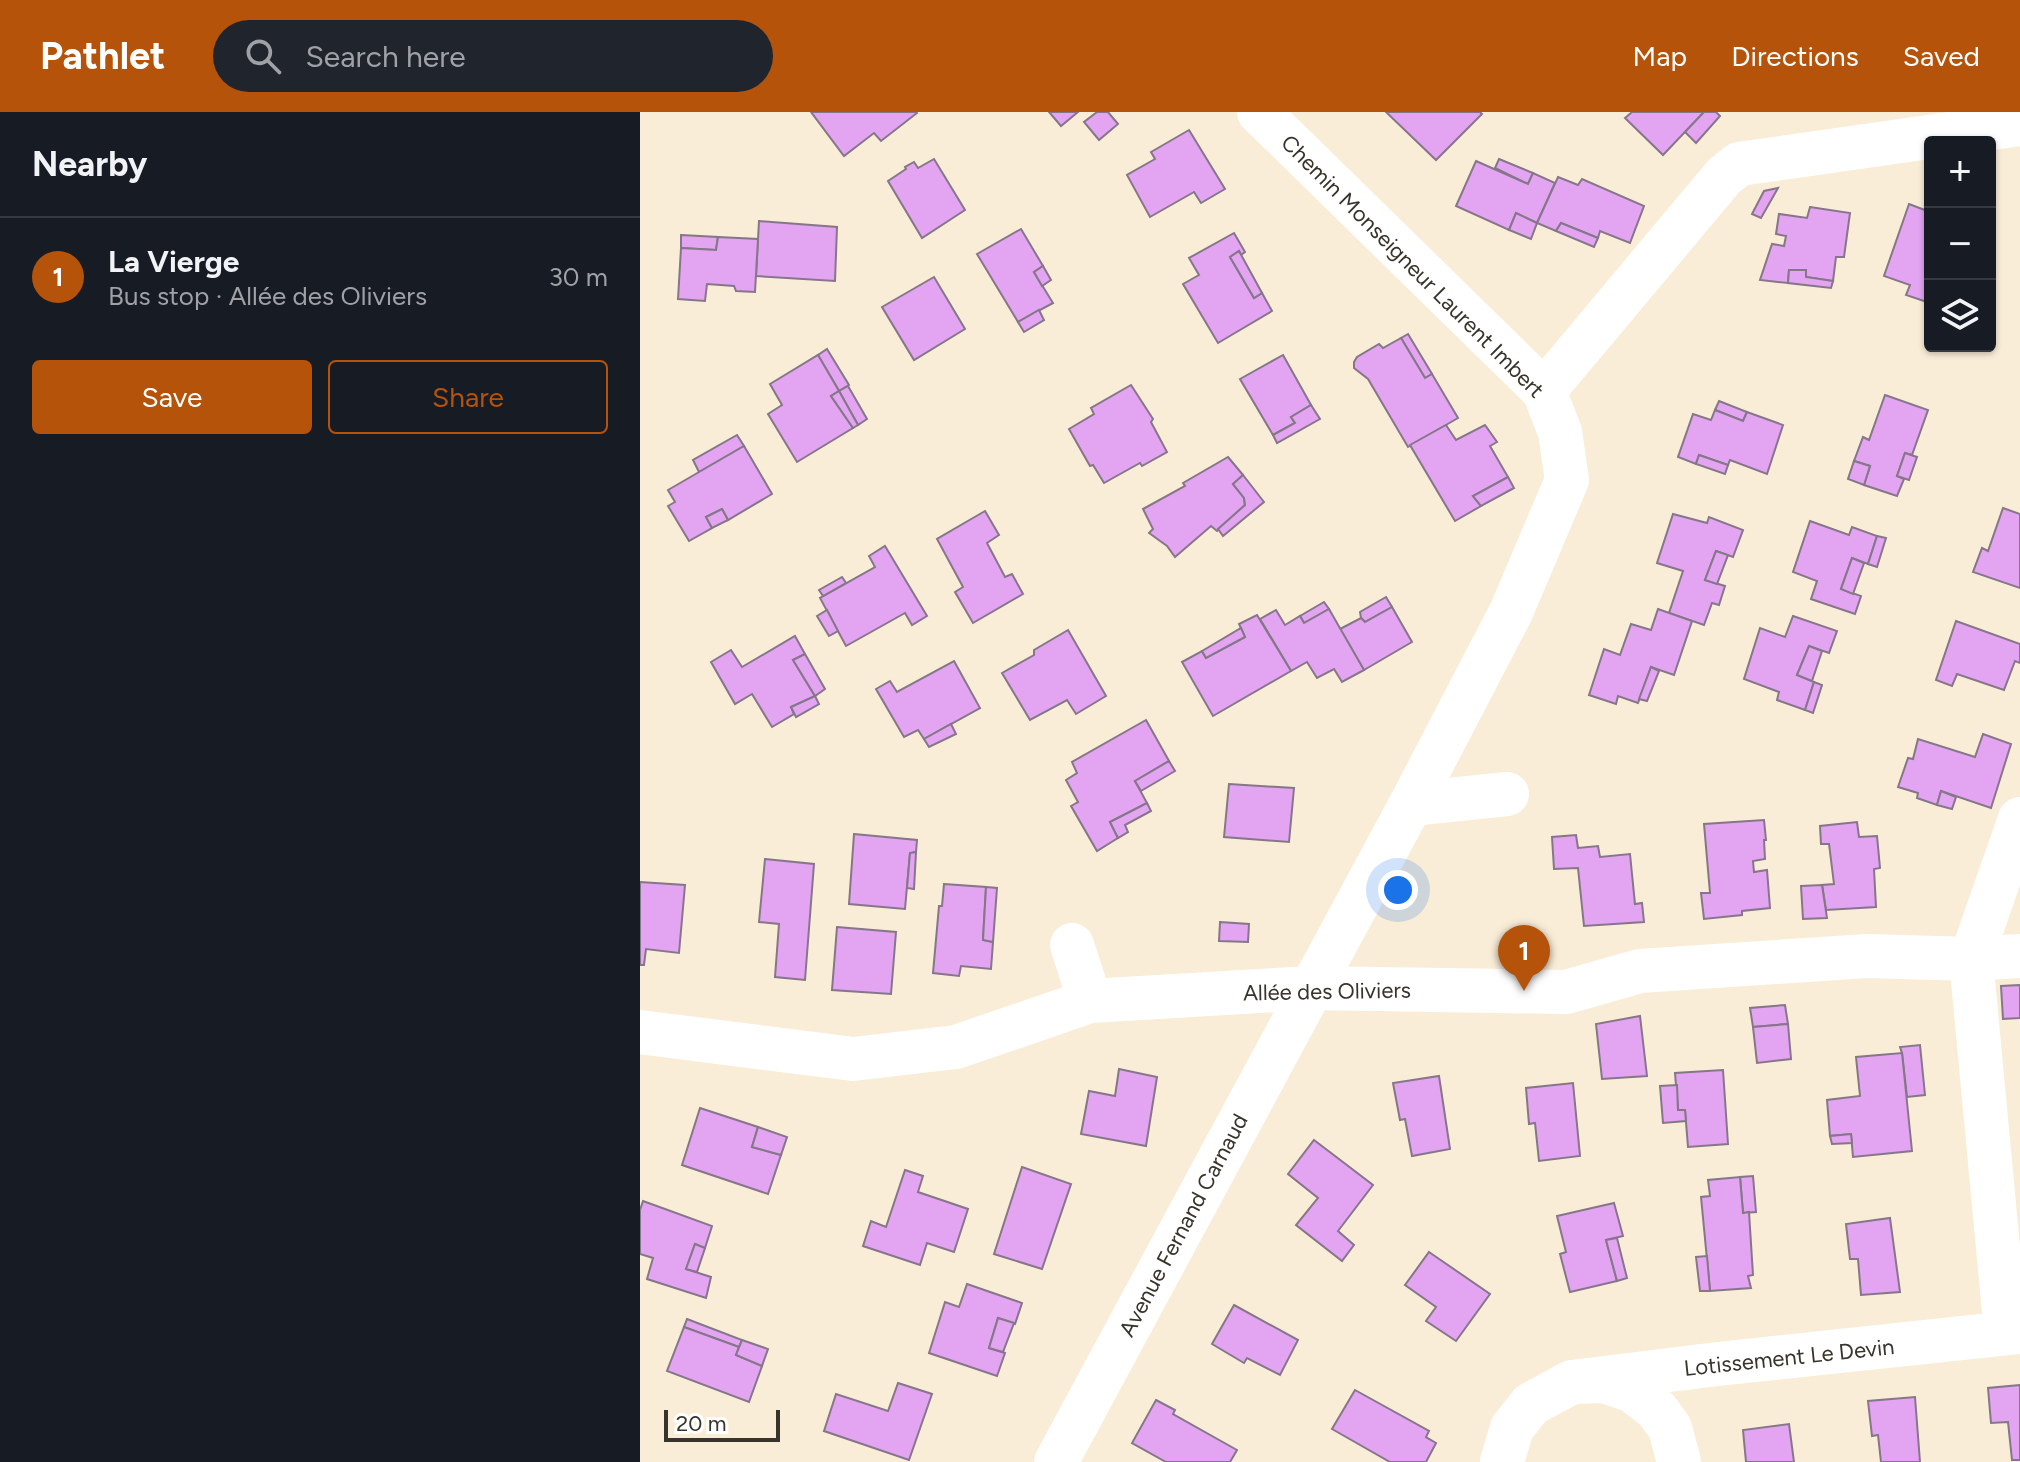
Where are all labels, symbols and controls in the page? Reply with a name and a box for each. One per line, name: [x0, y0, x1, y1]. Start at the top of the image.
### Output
search box: [213, 20, 773, 92]
text: Pathlet: [40, 33, 165, 79]
icon: search: [241, 34, 285, 78]
text: Search here: [305, 38, 466, 75]
text: Map: [1633, 39, 1687, 73]
text: Directions: [1731, 39, 1859, 73]
text: Saved: [1903, 39, 1980, 73]
street label: Chemin Monseigneur Laurent Imbert: [1276, 129, 1550, 403]
map controls: [1924, 136, 1996, 352]
button: +: [1924, 136, 1996, 208]
text: Nearby: [32, 144, 147, 185]
button: −: [1924, 208, 1996, 280]
text: La Vierge: [108, 243, 239, 280]
text: 1: [53, 261, 63, 293]
text: 30 m: [549, 261, 608, 293]
text: Bus stop · Allée des Oliviers: [108, 280, 427, 312]
button: layers: [1924, 280, 1996, 352]
button: Save: [32, 360, 312, 434]
button: Share: [328, 360, 608, 434]
your location: [1378, 870, 1418, 910]
pin: 1: [1498, 925, 1550, 991]
street label: Allée des Oliviers: [1243, 977, 1411, 1006]
street label: Avenue Fernand Carnaud: [1113, 1109, 1254, 1341]
street label: Lotissement Le Devin: [1682, 1333, 1896, 1382]
scale bar: [664, 1406, 780, 1442]
text: 20 m: [676, 1410, 727, 1437]

